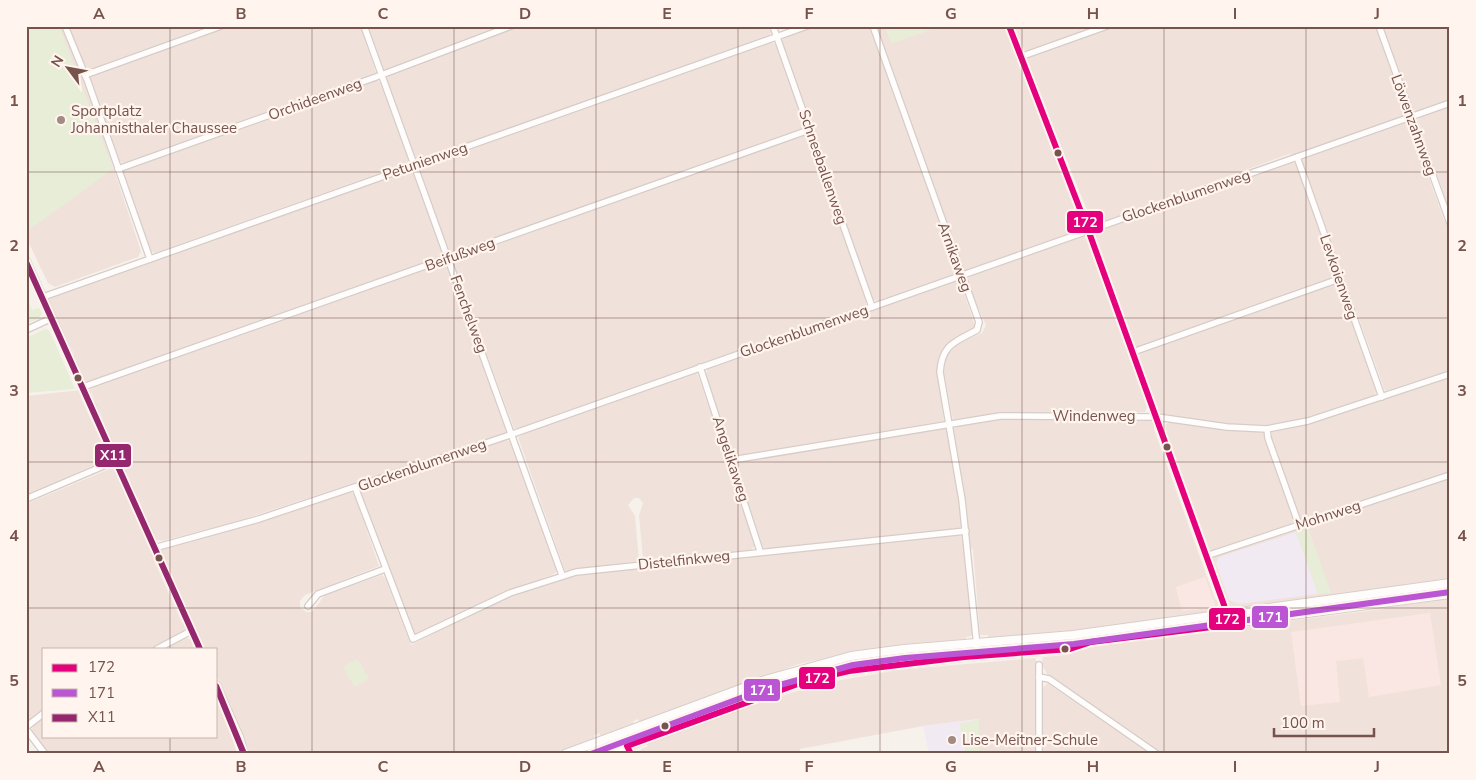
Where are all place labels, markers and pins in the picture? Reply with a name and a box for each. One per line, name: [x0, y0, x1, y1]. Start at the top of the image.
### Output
place label: Sportplatz Johannisthaler Chaussee: [70, 101, 237, 138]
marker: Sportplatz Johannisthaler Chaussee: [55, 114, 67, 126]
unlabelled marker: [1053, 148, 1063, 158]
unlabelled marker: [73, 373, 83, 383]
unlabelled marker: [1162, 442, 1172, 452]
unlabelled marker: [154, 553, 164, 563]
unlabelled marker: [1060, 644, 1070, 654]
unlabelled marker: [660, 721, 670, 731]
place label: Lise-Meitner-Schule: [962, 730, 1098, 750]
marker: Lise-Meitner-Schule: [946, 734, 958, 746]

